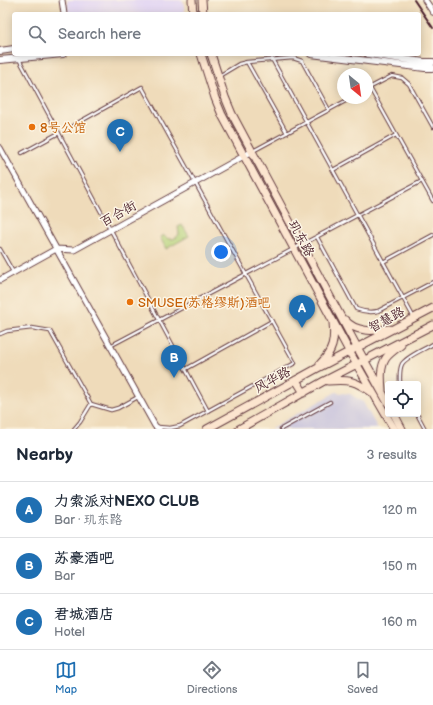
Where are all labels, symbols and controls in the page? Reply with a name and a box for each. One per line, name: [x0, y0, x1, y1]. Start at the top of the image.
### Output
search box: [12, 12, 421, 56]
icon: search: [26, 23, 48, 45]
text: Search here: [58, 25, 141, 44]
north arrow: [337, 68, 373, 104]
pin: C: [107, 119, 133, 152]
place label: 8号公馆: [40, 120, 87, 136]
marker: 8号公馆: [27, 122, 37, 132]
street label: 百合街: [98, 197, 139, 230]
street label: 玑东路: [285, 218, 318, 259]
your location: [211, 242, 231, 262]
place label: SMUSE(苏格缪斯)酒吧: [138, 295, 271, 311]
pin: A: [289, 295, 315, 328]
marker: SMUSE(苏格缪斯)酒吧: [125, 297, 135, 307]
street label: 智慧路: [365, 304, 407, 336]
pin: B: [161, 345, 187, 378]
street label: 风华路: [252, 363, 293, 396]
map controls: [385, 381, 421, 417]
button: locate: [385, 381, 421, 417]
text: Nearby: [16, 445, 73, 465]
text: 3 results: [366, 447, 417, 463]
text: 力索派对NEXO CLUB: [54, 492, 199, 511]
text: A: [25, 502, 33, 518]
text: 120 m: [382, 502, 417, 518]
text: Bar · 玑东路: [54, 512, 122, 528]
text: 苏豪酒吧: [54, 549, 114, 568]
text: B: [24, 558, 34, 574]
text: 150 m: [383, 558, 417, 574]
text: Bar: [54, 568, 75, 584]
text: 君城酒店: [54, 605, 114, 624]
text: C: [24, 614, 34, 630]
text: 160 m: [382, 614, 417, 630]
text: Hotel: [54, 624, 85, 640]
tab: Map: [55, 659, 77, 696]
tab: Directions: [187, 659, 237, 696]
tab: Saved: [347, 659, 378, 696]

